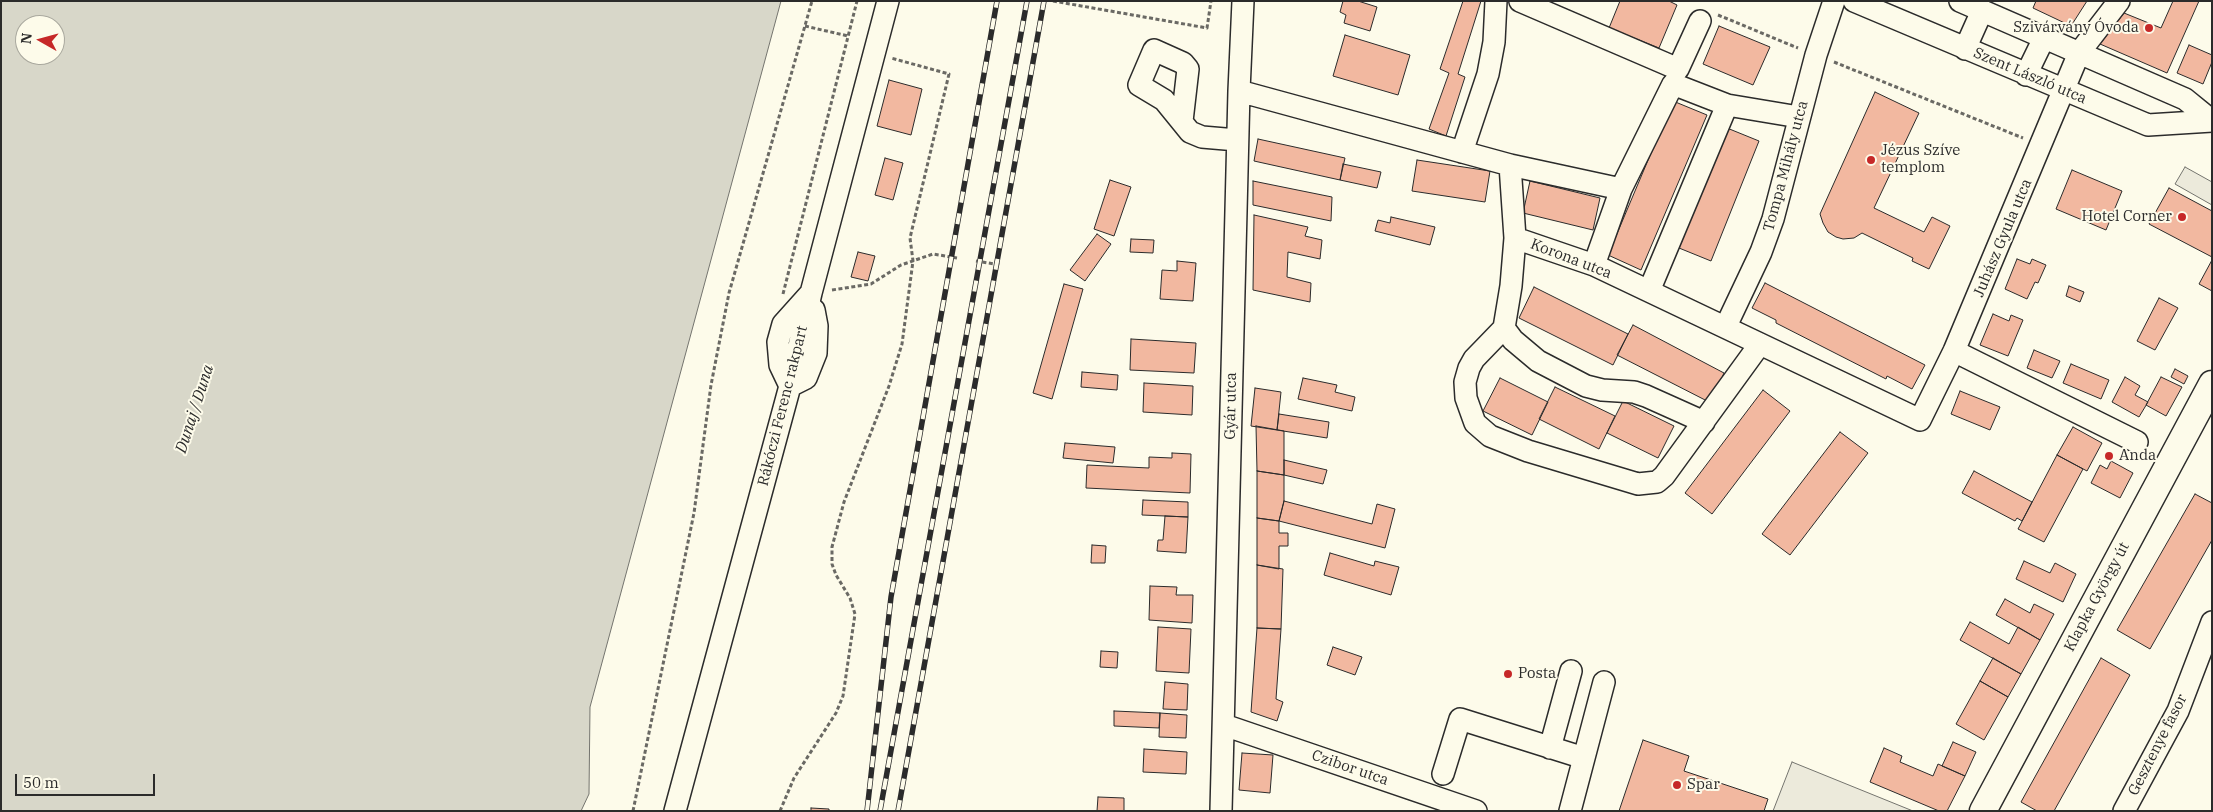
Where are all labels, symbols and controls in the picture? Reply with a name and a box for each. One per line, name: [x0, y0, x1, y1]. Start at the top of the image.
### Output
north arrow: [15, 15, 65, 65]
place label: Szivárvány Óvoda: [2013, 19, 2139, 37]
marker: Szivárvány Óvoda: [2143, 22, 2155, 34]
text: N: [16, 32, 36, 45]
street label: Szent László utca: [1971, 44, 2089, 108]
street label: Tompa Mihály utca: [1760, 99, 1812, 233]
place label: Jézus Szíve templom: [1881, 142, 1960, 177]
marker: Jézus Szíve templom: [1865, 154, 1877, 166]
street label: Juhász Gyula utca: [1970, 176, 2036, 300]
place label: Hotel Corner: [2081, 208, 2172, 226]
marker: Hotel Corner: [2176, 211, 2188, 223]
street label: Korona utca: [1528, 235, 1614, 283]
street label: Rákóczi Ferenc rakpart: [754, 324, 812, 488]
water label: Dunaj / Duna: [172, 362, 218, 456]
street label: Gyár utca: [1221, 372, 1241, 440]
place label: Anda: [2119, 447, 2156, 465]
marker: Anda: [2103, 450, 2115, 462]
street label: Klapka György út: [2061, 539, 2133, 655]
place label: Posta: [1518, 665, 1556, 683]
marker: Posta: [1502, 668, 1514, 680]
street label: Gesztenye fasor: [2125, 691, 2191, 799]
street label: Czibor utca: [1309, 746, 1391, 790]
scale bar: [18, 764, 158, 796]
text: 50 m: [23, 773, 59, 792]
place label: Spar: [1687, 776, 1720, 794]
marker: Spar: [1671, 779, 1683, 791]

